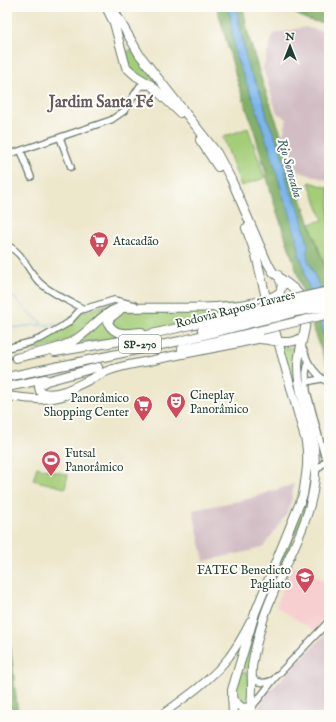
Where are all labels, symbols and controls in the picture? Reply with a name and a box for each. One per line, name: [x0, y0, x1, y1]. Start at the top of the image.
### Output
north arrow: [270, 26, 310, 66]
text: N: [284, 30, 295, 44]
district label: Jardim Santa Fé: [47, 93, 154, 113]
water label: Rio Sorocaba: [273, 137, 306, 200]
supermarket icon: Atacadão: [88, 230, 110, 258]
place label: Atacadão: [112, 234, 159, 249]
street label: Rodovia Raposo Tavares: [174, 287, 297, 333]
road number: SP-270: [119, 335, 161, 353]
place label: Cineplay Panorâmico: [190, 388, 249, 417]
place label: Panorâmico Shopping Center: [44, 391, 130, 421]
theatre icon: Cineplay Panorâmico: [165, 391, 187, 419]
supermarket icon: Panorâmico Shopping Center: [132, 394, 154, 422]
place label: Futsal Panorâmico: [65, 446, 124, 475]
sports icon: Futsal Panorâmico: [40, 449, 62, 477]
place label: FATEC Benedicto Pagliato: [197, 563, 292, 592]
school or university icon: FATEC Benedicto Pagliato: [294, 566, 316, 594]

